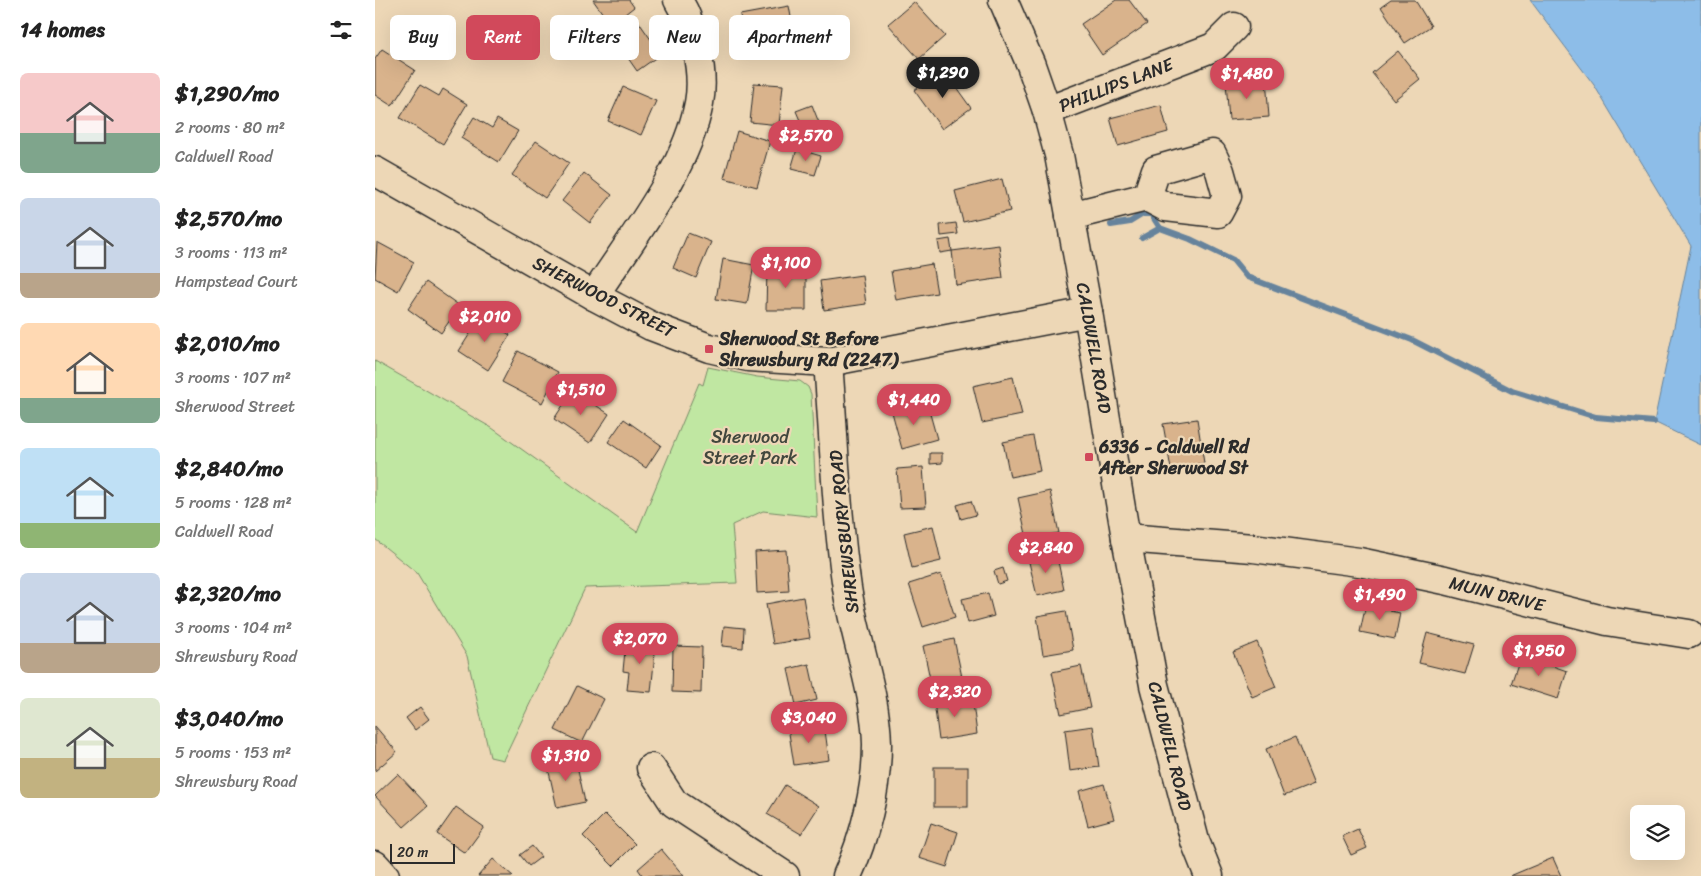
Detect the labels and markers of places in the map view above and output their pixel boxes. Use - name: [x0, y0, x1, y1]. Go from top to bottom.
- pin: $1,290: [902, 56, 984, 99]
- pin: $1,480: [1206, 58, 1288, 100]
- pin: $2,570: [765, 120, 847, 162]
- pin: $1,100: [745, 246, 827, 289]
- pin: $2,010: [444, 300, 526, 343]
- place label: Sherwood St Before Shrewsbury Rd (2247): [718, 323, 900, 376]
- marker: Sherwood St Before Shrewsbury Rd (2247): [703, 343, 715, 355]
- pin: $1,510: [540, 374, 622, 416]
- pin: $1,440: [873, 384, 955, 426]
- place label: 6336 - Caldwell Rd After Sherwood St: [1098, 431, 1250, 484]
- marker: 6336 - Caldwell Rd After Sherwood St: [1083, 451, 1095, 463]
- pin: $2,840: [1005, 532, 1087, 574]
- pin: $1,490: [1339, 578, 1421, 621]
- pin: $2,070: [599, 622, 681, 665]
- pin: $1,950: [1498, 634, 1580, 677]
- pin: $2,320: [914, 676, 996, 718]
- pin: $3,040: [768, 702, 850, 744]
- pin: $1,310: [525, 740, 607, 782]

